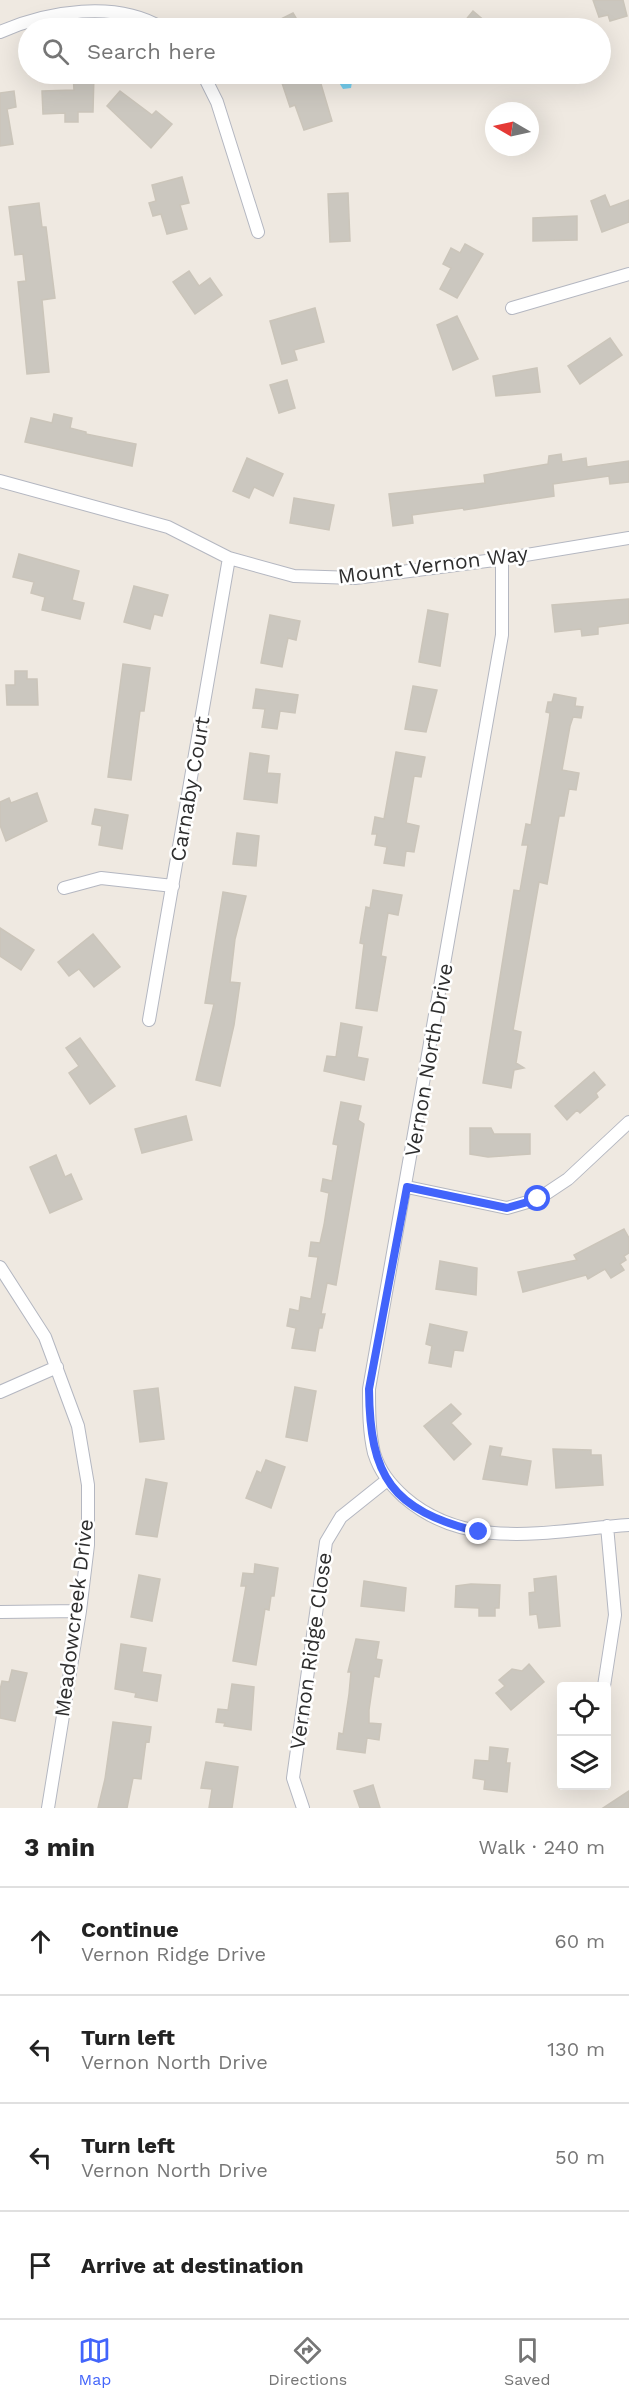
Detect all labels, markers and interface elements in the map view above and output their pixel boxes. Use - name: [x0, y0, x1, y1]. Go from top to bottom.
- search box: [18, 18, 611, 84]
- icon: search: [39, 35, 72, 68]
- text: Search here: [87, 39, 216, 64]
- north arrow: [485, 102, 539, 156]
- street label: Mount Vernon Way: [336, 540, 530, 589]
- street label: Carnaby Court: [164, 714, 215, 863]
- street label: Vernon North Drive: [399, 961, 458, 1159]
- route start: [524, 1185, 550, 1211]
- street label: Meadowcreek Drive: [49, 1517, 98, 1718]
- route end: [465, 1518, 491, 1544]
- street label: Vernon Ridge Close: [284, 1551, 337, 1751]
- map controls: [557, 1682, 611, 1790]
- button: locate: [557, 1682, 611, 1736]
- button: layers: [557, 1736, 611, 1790]
- text: 3 min: [24, 1832, 95, 1862]
- text: Walk · 240 m: [478, 1835, 605, 1859]
- text: Continue: [81, 1917, 179, 1942]
- icon: ahead: [24, 1925, 57, 1958]
- text: 60 m: [555, 1929, 605, 1953]
- text: Vernon Ridge Drive: [81, 1942, 266, 1966]
- text: Turn left: [81, 2025, 175, 2050]
- icon: left: [24, 2033, 57, 2066]
- text: 130 m: [547, 2037, 605, 2061]
- text: Vernon North Drive: [81, 2050, 268, 2074]
- text: Turn left: [81, 2133, 175, 2158]
- icon: left: [24, 2141, 57, 2174]
- text: 50 m: [555, 2145, 605, 2169]
- text: Vernon North Drive: [81, 2158, 268, 2182]
- icon: arrive: [24, 2249, 57, 2282]
- text: Arrive at destination: [81, 2253, 304, 2278]
- tab: Map: [78, 2334, 111, 2389]
- tab: Directions: [268, 2334, 347, 2389]
- tab: Saved: [504, 2334, 551, 2389]

